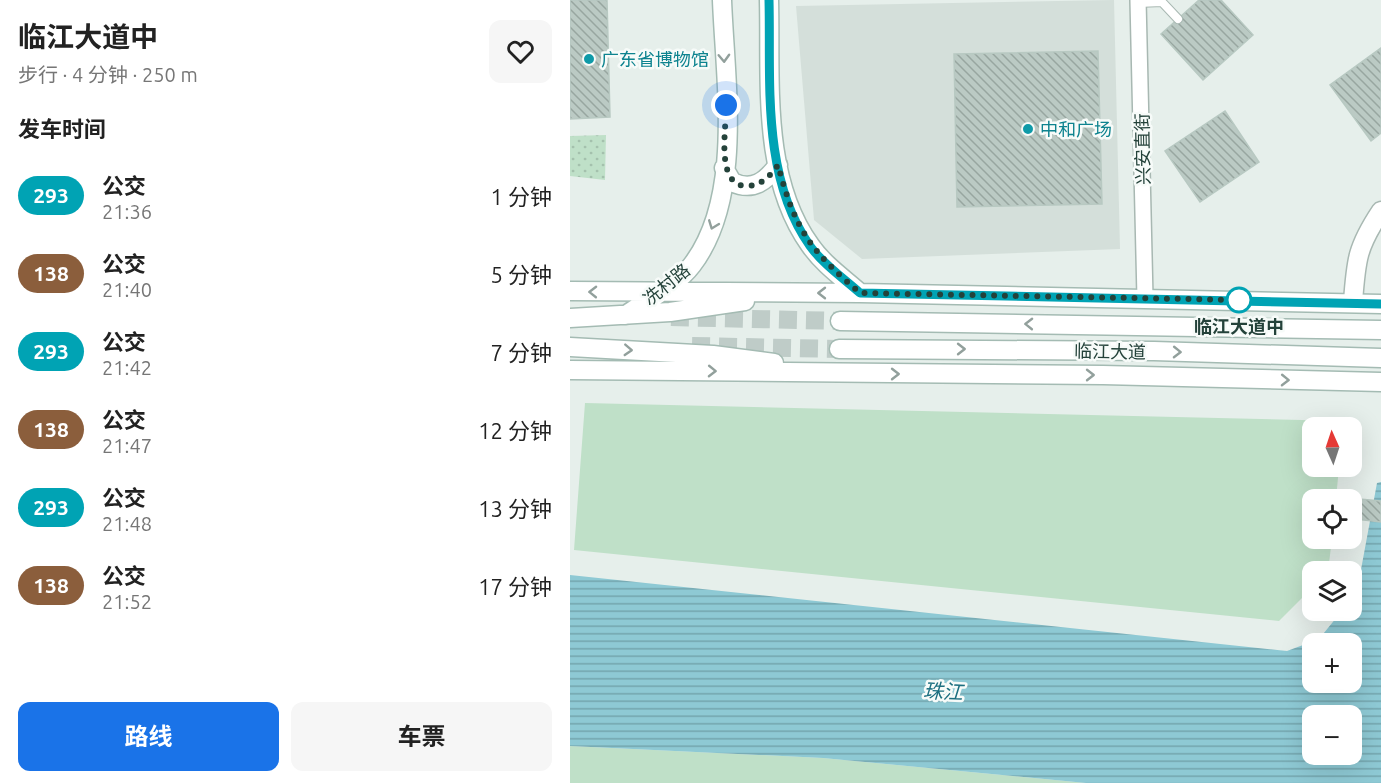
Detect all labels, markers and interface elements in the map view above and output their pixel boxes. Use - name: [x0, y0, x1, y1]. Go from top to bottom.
- button: heart: [489, 20, 552, 83]
- text: 临江大道中: [18, 21, 158, 52]
- place label: 广东省博物馆: [601, 49, 709, 69]
- marker: 广东省博物馆: [582, 52, 596, 66]
- one-way arrow: [718, 54, 731, 63]
- text: 步行 · 4 分钟 · 250 m: [18, 63, 198, 86]
- your location: [711, 90, 741, 120]
- street label: 兴安直街: [1131, 113, 1153, 185]
- text: 发车时间: [18, 116, 106, 141]
- place label: 中和广场: [1040, 119, 1112, 139]
- marker: 中和广场: [1021, 122, 1035, 136]
- text: 公交: [102, 173, 146, 198]
- text: 293: [33, 183, 69, 207]
- text: 1 分钟: [491, 184, 552, 209]
- text: 21:36: [102, 200, 152, 223]
- one-way arrow: [708, 219, 720, 230]
- text: 公交: [102, 251, 146, 276]
- street label: 冼村路: [639, 259, 693, 309]
- text: 138: [33, 261, 69, 285]
- text: 5 分钟: [491, 262, 552, 287]
- text: 21:40: [102, 278, 152, 301]
- one-way arrow: [589, 285, 598, 298]
- one-way arrow: [818, 287, 827, 299]
- marker: 临江大道中: [1226, 287, 1252, 313]
- place label: 临江大道中: [1194, 316, 1284, 336]
- one-way arrow: [1024, 318, 1033, 330]
- text: 公交: [102, 329, 146, 354]
- text: 293: [33, 339, 69, 363]
- text: 7 分钟: [491, 340, 552, 365]
- street label: 临江大道: [1074, 340, 1146, 362]
- one-way arrow: [624, 343, 633, 356]
- one-way arrow: [956, 343, 965, 355]
- one-way arrow: [1172, 346, 1181, 358]
- text: 21:42: [102, 356, 152, 379]
- one-way arrow: [708, 365, 717, 377]
- one-way arrow: [890, 368, 899, 380]
- one-way arrow: [1085, 369, 1094, 381]
- one-way arrow: [1280, 374, 1289, 386]
- text: 公交: [102, 407, 146, 432]
- text: 138: [33, 417, 69, 441]
- north arrow: [1302, 417, 1362, 477]
- map controls: [1302, 417, 1362, 765]
- text: 12 分钟: [478, 418, 552, 443]
- text: 21:47: [102, 434, 152, 457]
- text: 公交: [102, 485, 146, 510]
- button: locate: [1302, 489, 1362, 549]
- text: 293: [33, 495, 69, 519]
- text: 13 分钟: [478, 496, 552, 521]
- text: 21:48: [102, 512, 152, 535]
- button: layers: [1302, 561, 1362, 621]
- text: 公交: [102, 563, 146, 588]
- text: 138: [33, 573, 69, 597]
- text: 17 分钟: [478, 574, 552, 599]
- text: 21:52: [102, 590, 152, 613]
- button: +: [1302, 633, 1362, 693]
- water label: 珠江: [922, 678, 966, 704]
- button: 路线: [18, 702, 279, 771]
- button: 车票: [291, 702, 552, 771]
- button: −: [1302, 705, 1362, 765]

